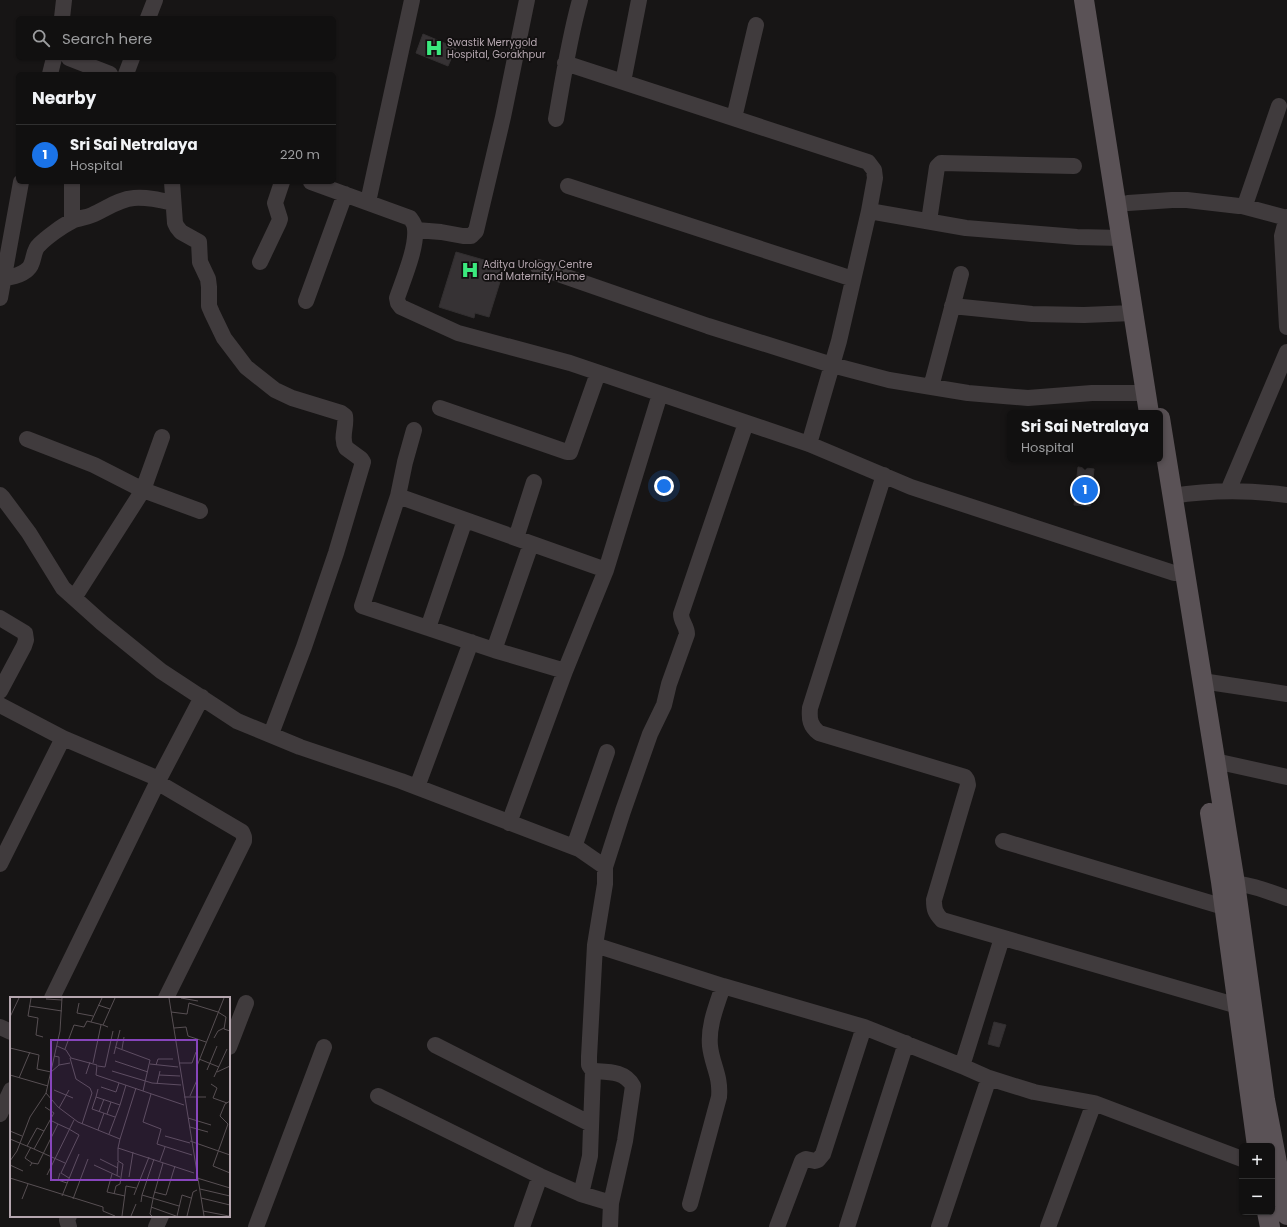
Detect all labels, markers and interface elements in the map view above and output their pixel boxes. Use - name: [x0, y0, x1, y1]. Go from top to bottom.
- search box: [16, 16, 336, 60]
- icon: search: [30, 27, 52, 49]
- text: Search here: [62, 28, 152, 49]
- place label: Swastik Merrygold Hospital, Gorakhpur: [447, 35, 546, 62]
- hospital icon: Swastik Merrygold Hospital, Gorakhpur: [424, 38, 444, 58]
- text: Nearby: [32, 86, 96, 110]
- text: Sri Sai Netralaya: [70, 134, 198, 155]
- text: 1: [43, 145, 47, 164]
- text: 220 m: [280, 145, 320, 164]
- text: Hospital: [70, 156, 123, 175]
- place label: Aditya Urology Centre and Maternity Home: [483, 257, 592, 284]
- hospital icon: Aditya Urology Centre and Maternity Home: [460, 260, 480, 280]
- popup: [1007, 410, 1163, 462]
- text: Sri Sai Netralaya: [1021, 416, 1149, 437]
- text: Hospital: [1021, 438, 1074, 457]
- pin: 1: [1072, 475, 1098, 505]
- your location: [654, 476, 674, 496]
- inset map: [10, 997, 230, 1217]
- map controls: [1239, 1143, 1275, 1215]
- button: +: [1239, 1143, 1275, 1179]
- button: −: [1239, 1179, 1275, 1215]

